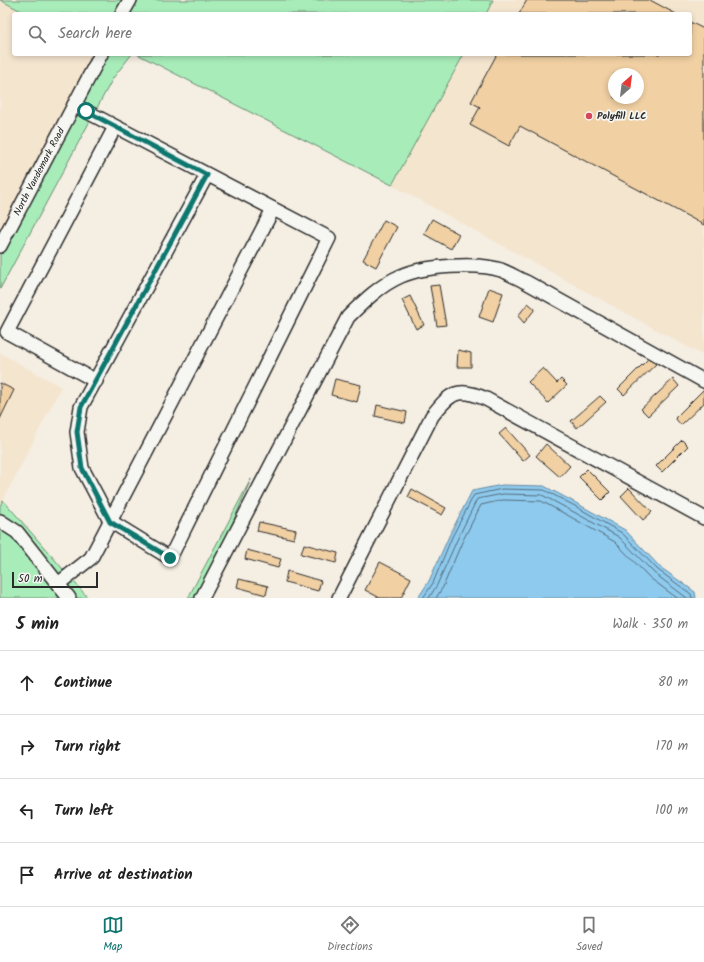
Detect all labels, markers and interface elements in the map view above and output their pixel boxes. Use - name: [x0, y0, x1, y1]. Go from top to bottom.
- search box: [12, 12, 692, 56]
- text: Search here: [58, 22, 132, 46]
- icon: search: [26, 23, 48, 45]
- north arrow: [608, 68, 644, 104]
- route start: [77, 102, 95, 120]
- place label: Polyfill LLC: [597, 108, 646, 124]
- marker: Polyfill LLC: [584, 111, 594, 121]
- street label: North Vandemark Road: [9, 124, 69, 219]
- route end: [161, 549, 179, 567]
- scale bar: [12, 570, 98, 589]
- text: 50 m: [18, 570, 43, 588]
- text: 5 min: [16, 611, 59, 638]
- text: Walk · 350 m: [612, 614, 688, 635]
- text: Continue: [54, 671, 112, 695]
- icon: ahead: [16, 672, 38, 694]
- text: 80 m: [658, 672, 688, 693]
- text: Turn right: [54, 735, 121, 759]
- icon: right: [16, 736, 38, 758]
- text: 170 m: [656, 736, 688, 757]
- text: Turn left: [54, 799, 114, 823]
- icon: left: [16, 800, 38, 822]
- text: 100 m: [655, 800, 688, 821]
- text: Arrive at destination: [54, 863, 193, 887]
- icon: arrive: [16, 864, 38, 886]
- tab: Map: [102, 914, 124, 956]
- tab: Directions: [327, 914, 373, 956]
- tab: Saved: [576, 914, 602, 956]

